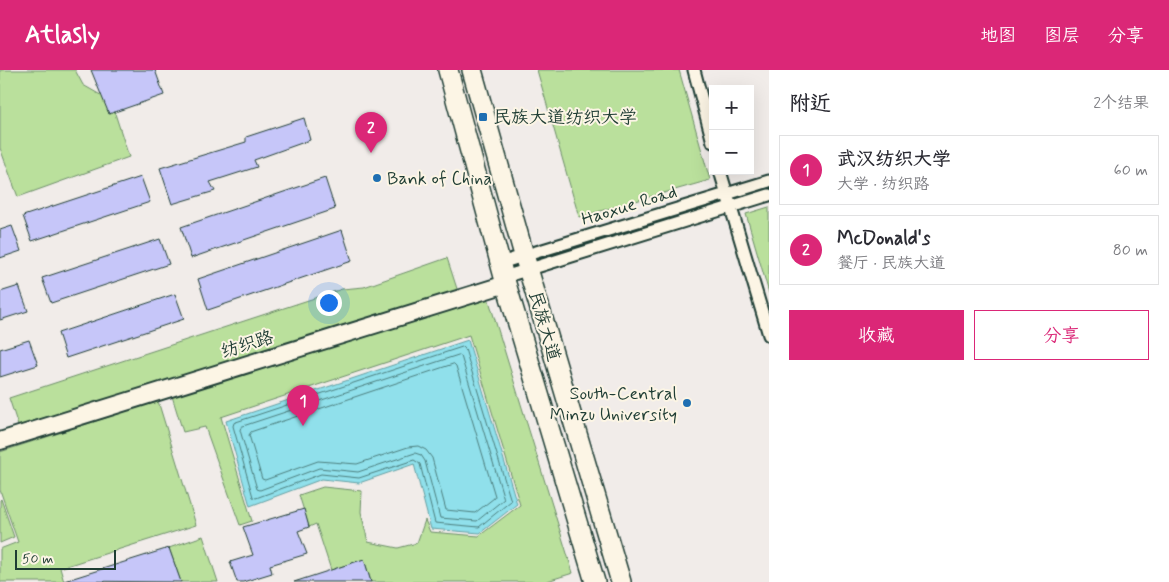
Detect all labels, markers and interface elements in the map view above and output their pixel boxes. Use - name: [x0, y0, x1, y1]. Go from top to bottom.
- text: Atlasly: [25, 20, 100, 51]
- text: 地图: [980, 24, 1016, 48]
- text: 图层: [1044, 24, 1080, 48]
- text: 分享: [1108, 24, 1144, 48]
- map controls: [709, 85, 754, 175]
- button: +: [709, 85, 754, 130]
- text: 附近: [789, 90, 831, 118]
- text: 2个结果: [1093, 93, 1149, 114]
- place label: 民族大道纺织大学: [493, 106, 637, 130]
- marker: 民族大道纺织大学: [477, 111, 489, 123]
- pin: 2: [355, 112, 387, 153]
- button: −: [709, 130, 754, 175]
- text: 武汉纺织大学: [837, 147, 951, 172]
- text: 1: [802, 160, 810, 181]
- text: 60 m: [1114, 160, 1148, 181]
- place label: Bank of China: [387, 167, 492, 191]
- marker: Bank of China: [371, 172, 383, 184]
- text: 大学 · 纺织路: [837, 174, 929, 195]
- street label: Haoxue Road: [579, 180, 680, 232]
- text: McDonald's: [837, 226, 930, 251]
- text: 2: [802, 240, 810, 261]
- text: 80 m: [1113, 240, 1148, 261]
- text: 餐厅 · 民族大道: [837, 253, 945, 274]
- street label: 民族大道: [523, 288, 565, 364]
- your location: [316, 290, 342, 316]
- button: 收藏: [789, 310, 964, 360]
- button: 分享: [974, 310, 1149, 360]
- street label: 纺织路: [218, 326, 277, 364]
- place label: South-Central Minzu University: [550, 382, 677, 427]
- pin: 1: [287, 385, 319, 426]
- marker: South-Central Minzu University: [681, 397, 693, 409]
- scale bar: [15, 547, 116, 570]
- text: 50 m: [22, 550, 53, 568]

